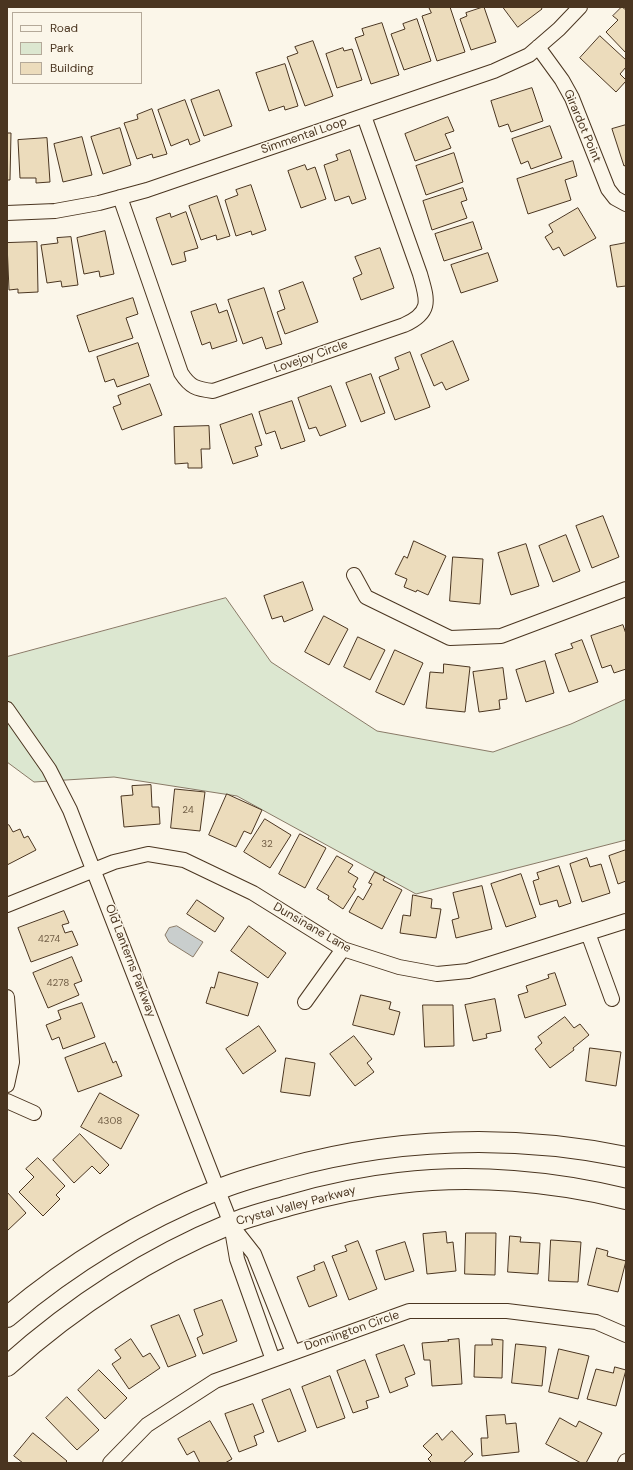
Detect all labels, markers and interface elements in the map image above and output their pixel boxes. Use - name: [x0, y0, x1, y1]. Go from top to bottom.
- legend: [12, 12, 142, 84]
- text: Road: [50, 20, 78, 36]
- text: Park: [50, 40, 74, 56]
- text: Building: [50, 60, 94, 76]
- street label: Girardot Point: [560, 87, 604, 165]
- street label: Simmental Loop: [259, 115, 349, 157]
- street label: Lovejoy Circle: [272, 338, 350, 376]
- house number: 24: [182, 804, 194, 816]
- house number: 32: [261, 838, 273, 850]
- street label: Dunsinane Lane: [270, 900, 354, 956]
- street label: Old Lanterns Parkway: [102, 902, 158, 1020]
- house number: 4274: [38, 933, 60, 945]
- house number: 4278: [47, 977, 69, 989]
- house number: 4308: [98, 1115, 122, 1127]
- street label: Crystal Valley Parkway: [234, 1183, 358, 1229]
- street label: Donnington Circle: [303, 1308, 401, 1354]

